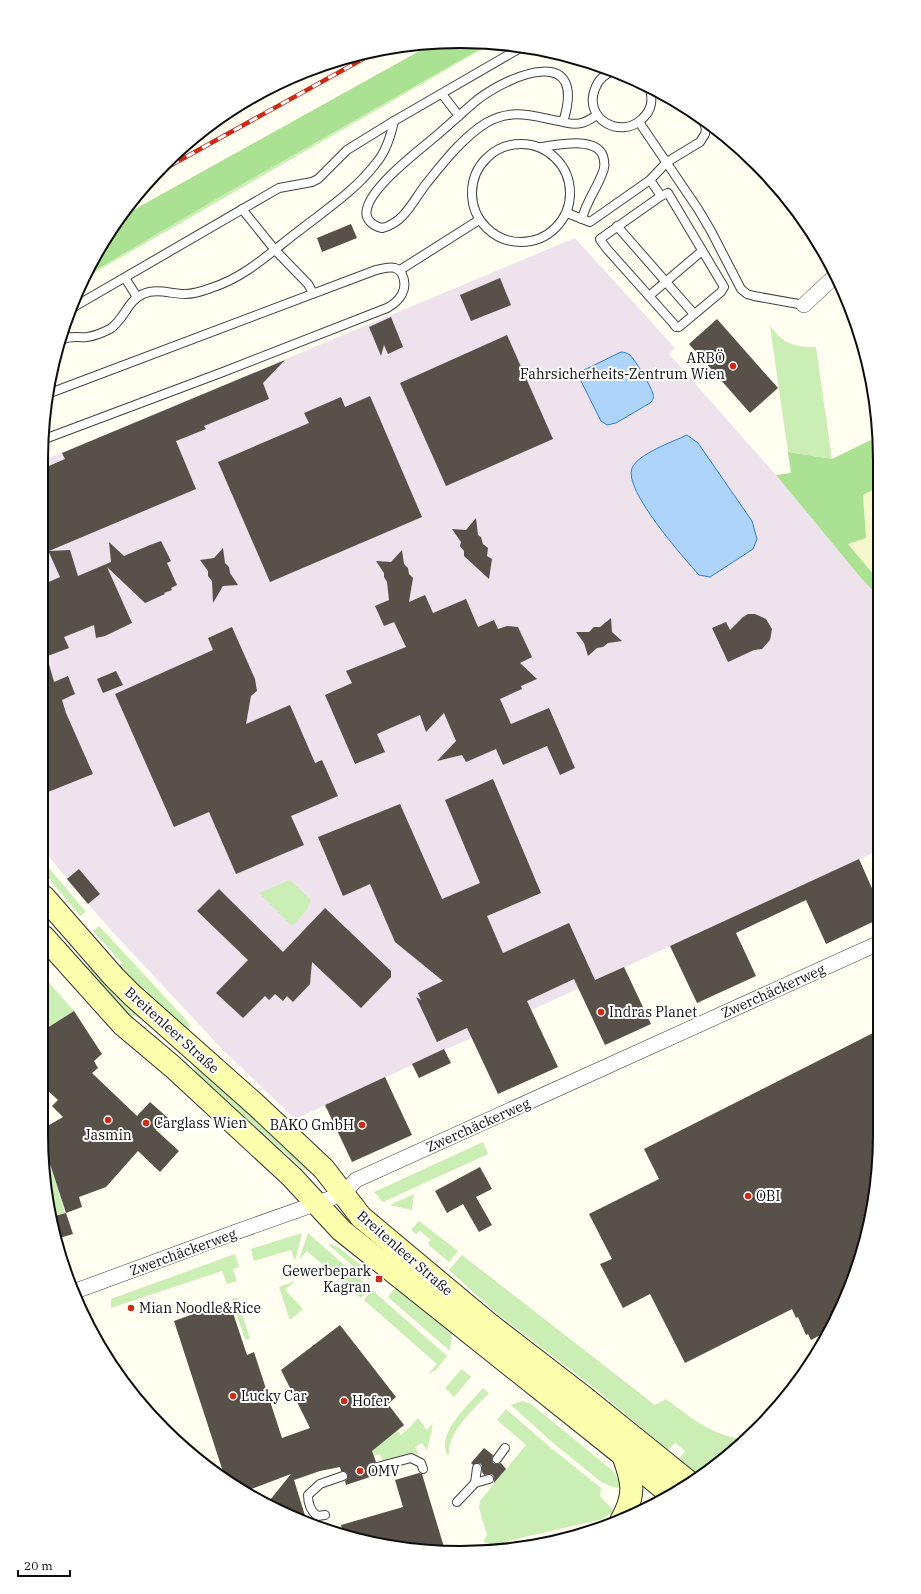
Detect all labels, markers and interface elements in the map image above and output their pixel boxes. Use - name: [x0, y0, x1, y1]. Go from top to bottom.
- place label: ARBÖ Fahrsicherheits-Zentrum Wien: [520, 349, 725, 383]
- marker: ARBÖ Fahrsicherheits-Zentrum Wien: [728, 361, 738, 371]
- street label: Zwerchäckerweg: [718, 960, 828, 1022]
- street label: Breitenleer Straße: [121, 983, 223, 1077]
- place label: Indras Planet: [609, 1003, 697, 1021]
- marker: Indras Planet: [596, 1007, 606, 1017]
- street label: Zwerchäckerweg: [423, 1094, 533, 1156]
- place label: Carglass Wien: [154, 1114, 247, 1132]
- marker: Jasmin: [103, 1115, 113, 1125]
- place label: BAKO GmbH: [270, 1116, 354, 1134]
- marker: Carglass Wien: [141, 1118, 151, 1128]
- marker: BAKO GmbH: [357, 1120, 367, 1130]
- place label: Jasmin: [84, 1126, 132, 1144]
- place label: OBI: [756, 1187, 780, 1205]
- marker: OBI: [743, 1191, 753, 1201]
- street label: Breitenleer Straße: [353, 1207, 457, 1299]
- street label: Zwerchäckerweg: [127, 1224, 239, 1280]
- place label: Gewerbepark Kagran: [282, 1262, 372, 1296]
- marker: Gewerbepark Kagran: [374, 1274, 384, 1284]
- place label: Mian Noodle&Rice: [139, 1299, 261, 1317]
- marker: Mian Noodle&Rice: [126, 1303, 136, 1313]
- place label: Lucky Car: [241, 1387, 308, 1405]
- marker: Lucky Car: [228, 1391, 238, 1401]
- place label: Hofer: [352, 1392, 390, 1410]
- marker: Hofer: [339, 1396, 349, 1406]
- place label: OMV: [368, 1462, 400, 1480]
- marker: OMV: [355, 1466, 365, 1476]
- scale bar: [18, 1552, 70, 1578]
- text: 20 m: [24, 1558, 53, 1573]

